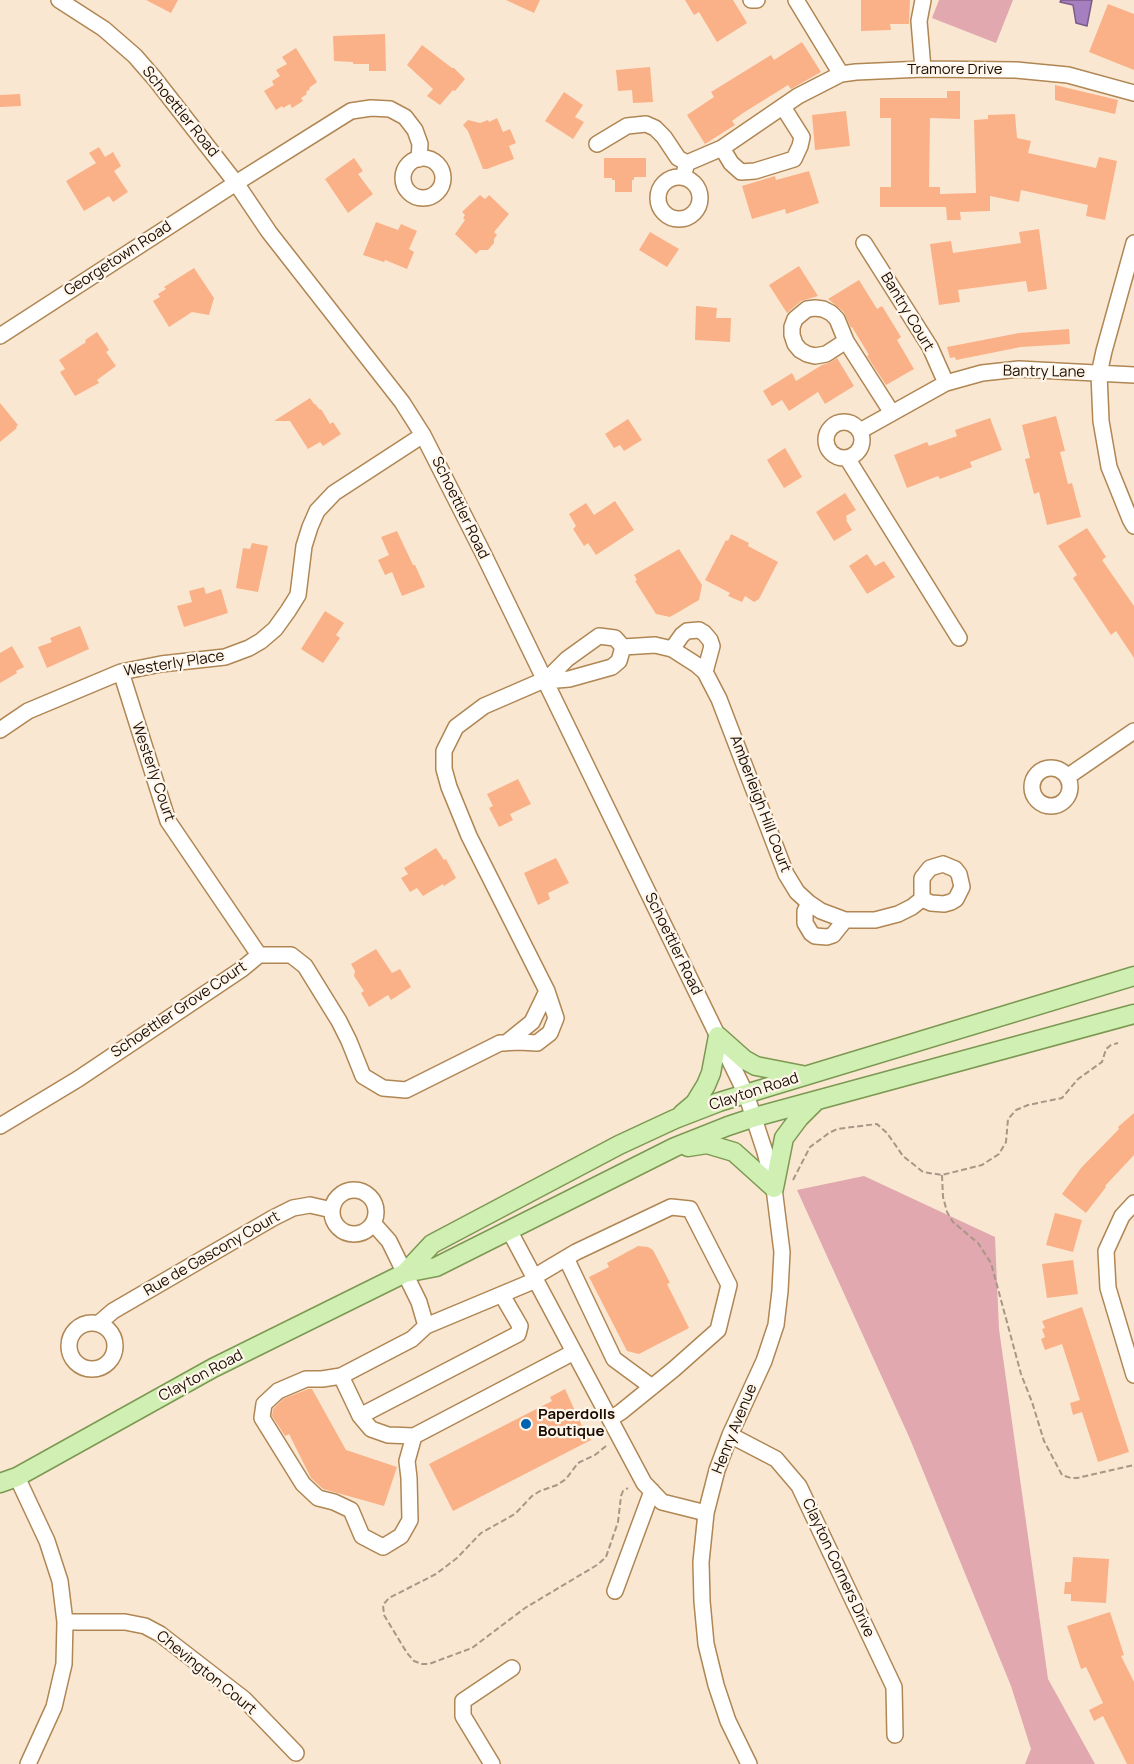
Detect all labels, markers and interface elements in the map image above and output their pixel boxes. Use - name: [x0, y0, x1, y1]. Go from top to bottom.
- street label: Tramore Drive: [907, 61, 1003, 79]
- street label: Schoettler Road: [138, 63, 222, 161]
- street label: Georgetown Road: [61, 218, 175, 300]
- street label: Bantry Court: [876, 269, 938, 355]
- street label: Bantry Lane: [1003, 362, 1085, 382]
- street label: Schoettler Road: [427, 454, 493, 562]
- street label: Westerly Place: [122, 647, 226, 681]
- street label: Westerly Court: [128, 720, 178, 824]
- street label: Amberleigh Hill Court: [726, 733, 794, 875]
- street label: Schoettler Road: [640, 890, 706, 998]
- street label: Schoettler Grove Court: [108, 958, 250, 1062]
- street label: Clayton Road: [707, 1069, 801, 1115]
- street label: Rue de Gascony Court: [141, 1208, 283, 1300]
- street label: Clayton Road: [156, 1346, 246, 1406]
- street label: Henry Avenue: [709, 1381, 761, 1477]
- place label: Paperdolls Boutique: [538, 1406, 615, 1441]
- marker: Paperdolls Boutique: [519, 1417, 533, 1431]
- street label: Clayton Corners Drive: [798, 1496, 878, 1640]
- street label: Chevington Court: [152, 1627, 260, 1719]

